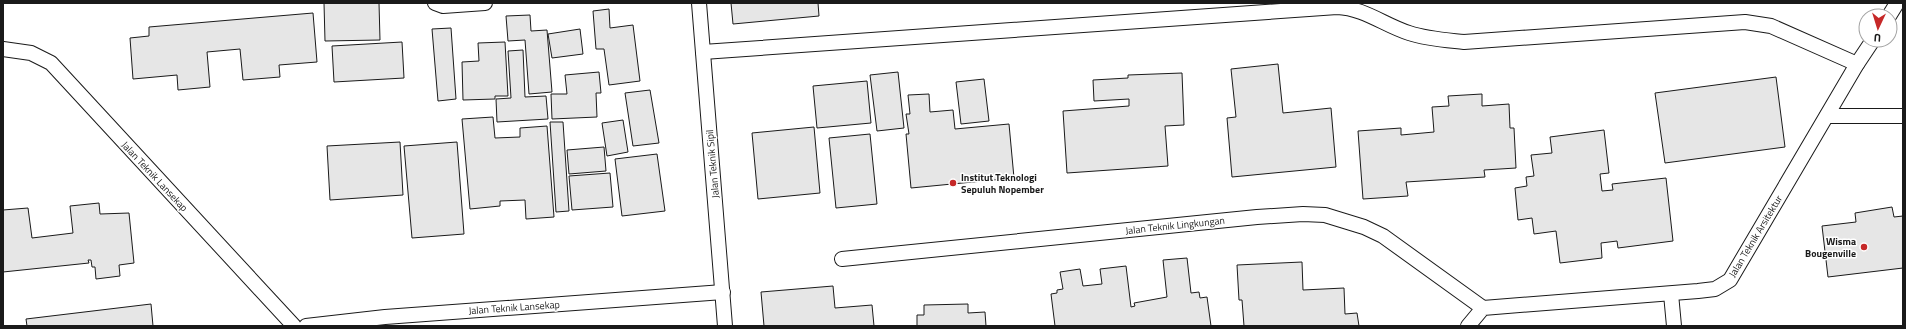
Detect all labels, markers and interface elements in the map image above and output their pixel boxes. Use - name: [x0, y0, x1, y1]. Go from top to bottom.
- north arrow: [1858, 8, 1898, 48]
- text: U: [1873, 30, 1881, 46]
- street label: Jalan Teknik Sipil: [702, 129, 723, 199]
- street label: Jalan Teknik Lansekap: [118, 138, 191, 215]
- place label: Institut Teknologi Sepuluh Nopember: [961, 170, 1044, 197]
- marker: Institut Teknologi Sepuluh Nopember: [948, 178, 958, 188]
- street label: Jalan Teknik Arsitektur: [1725, 192, 1786, 280]
- street label: Jalan Teknik Lingkungan: [1125, 213, 1226, 238]
- place label: Wisma Bougenville: [1805, 234, 1856, 261]
- marker: Wisma Bougenville: [1859, 242, 1869, 252]
- street label: Jalan Teknik Lansekap: [468, 297, 560, 318]

